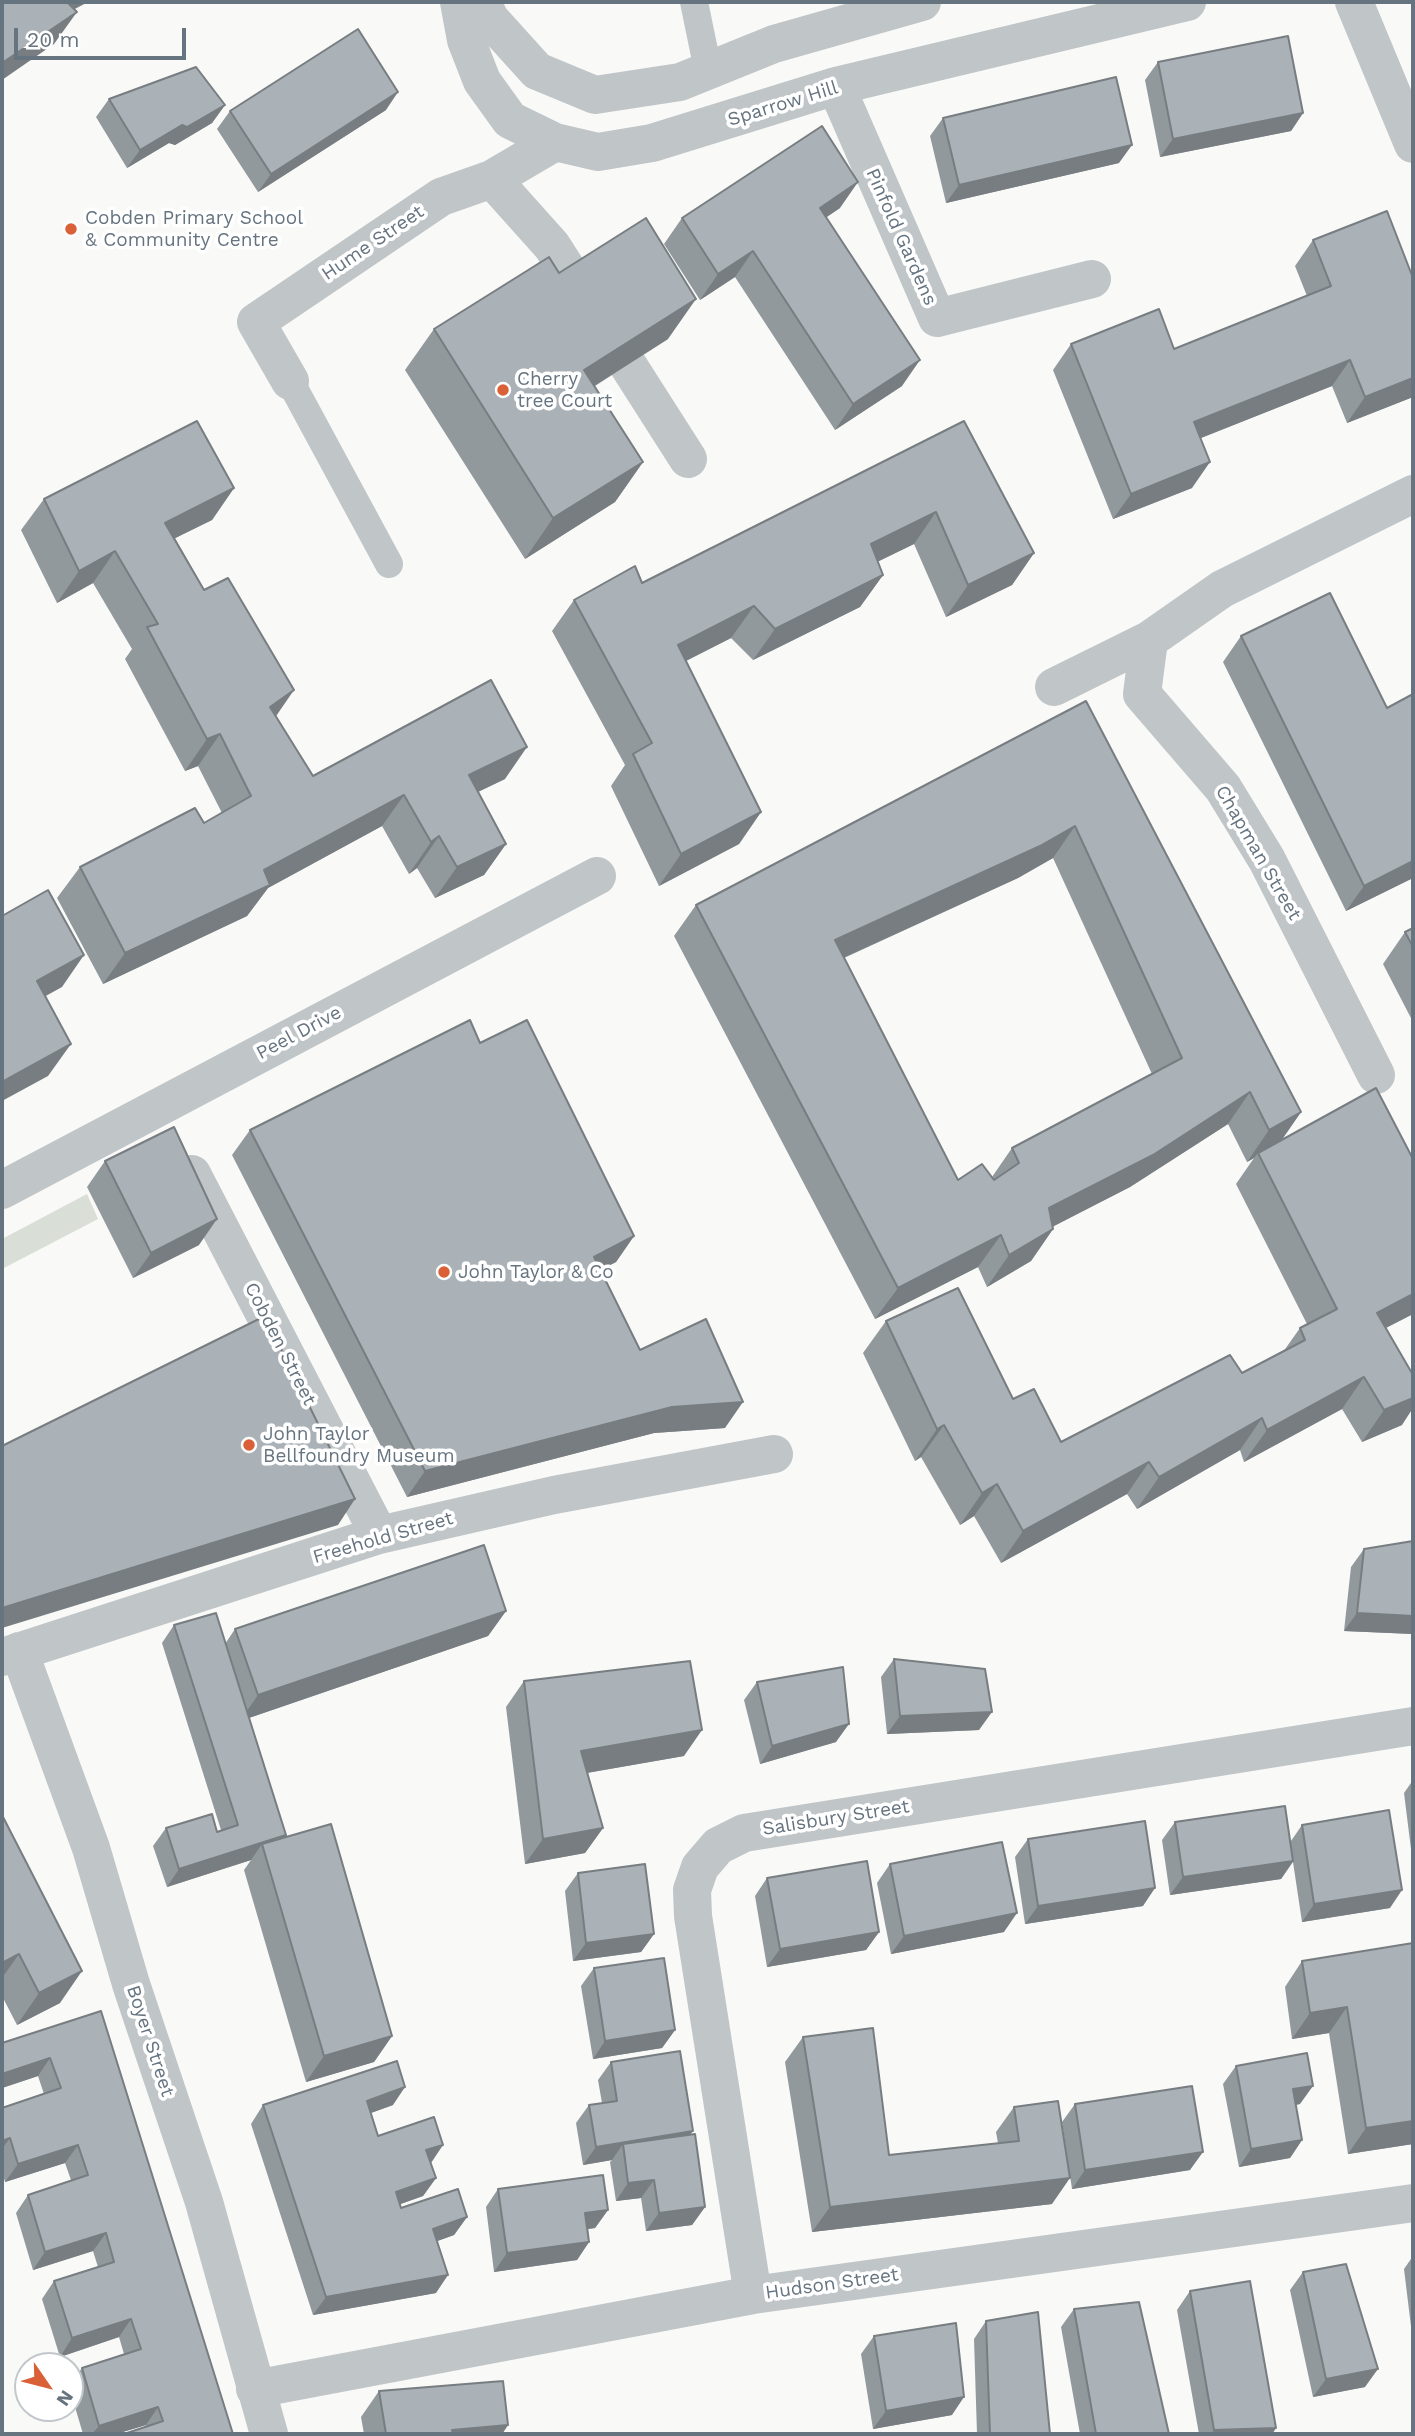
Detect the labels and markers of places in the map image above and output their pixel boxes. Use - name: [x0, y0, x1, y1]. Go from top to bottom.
- place label: Cobden Primary School & Community Centre: [85, 207, 303, 251]
- marker: Cobden Primary School & Community Centre: [63, 221, 79, 237]
- place label: Cherry tree Court: [517, 368, 612, 412]
- marker: Cherry tree Court: [495, 382, 511, 398]
- place label: John Taylor & Co: [458, 1261, 614, 1283]
- marker: John Taylor & Co: [436, 1264, 452, 1280]
- place label: John Taylor Bellfoundry Museum: [263, 1423, 455, 1467]
- marker: John Taylor Bellfoundry Museum: [241, 1437, 257, 1453]

